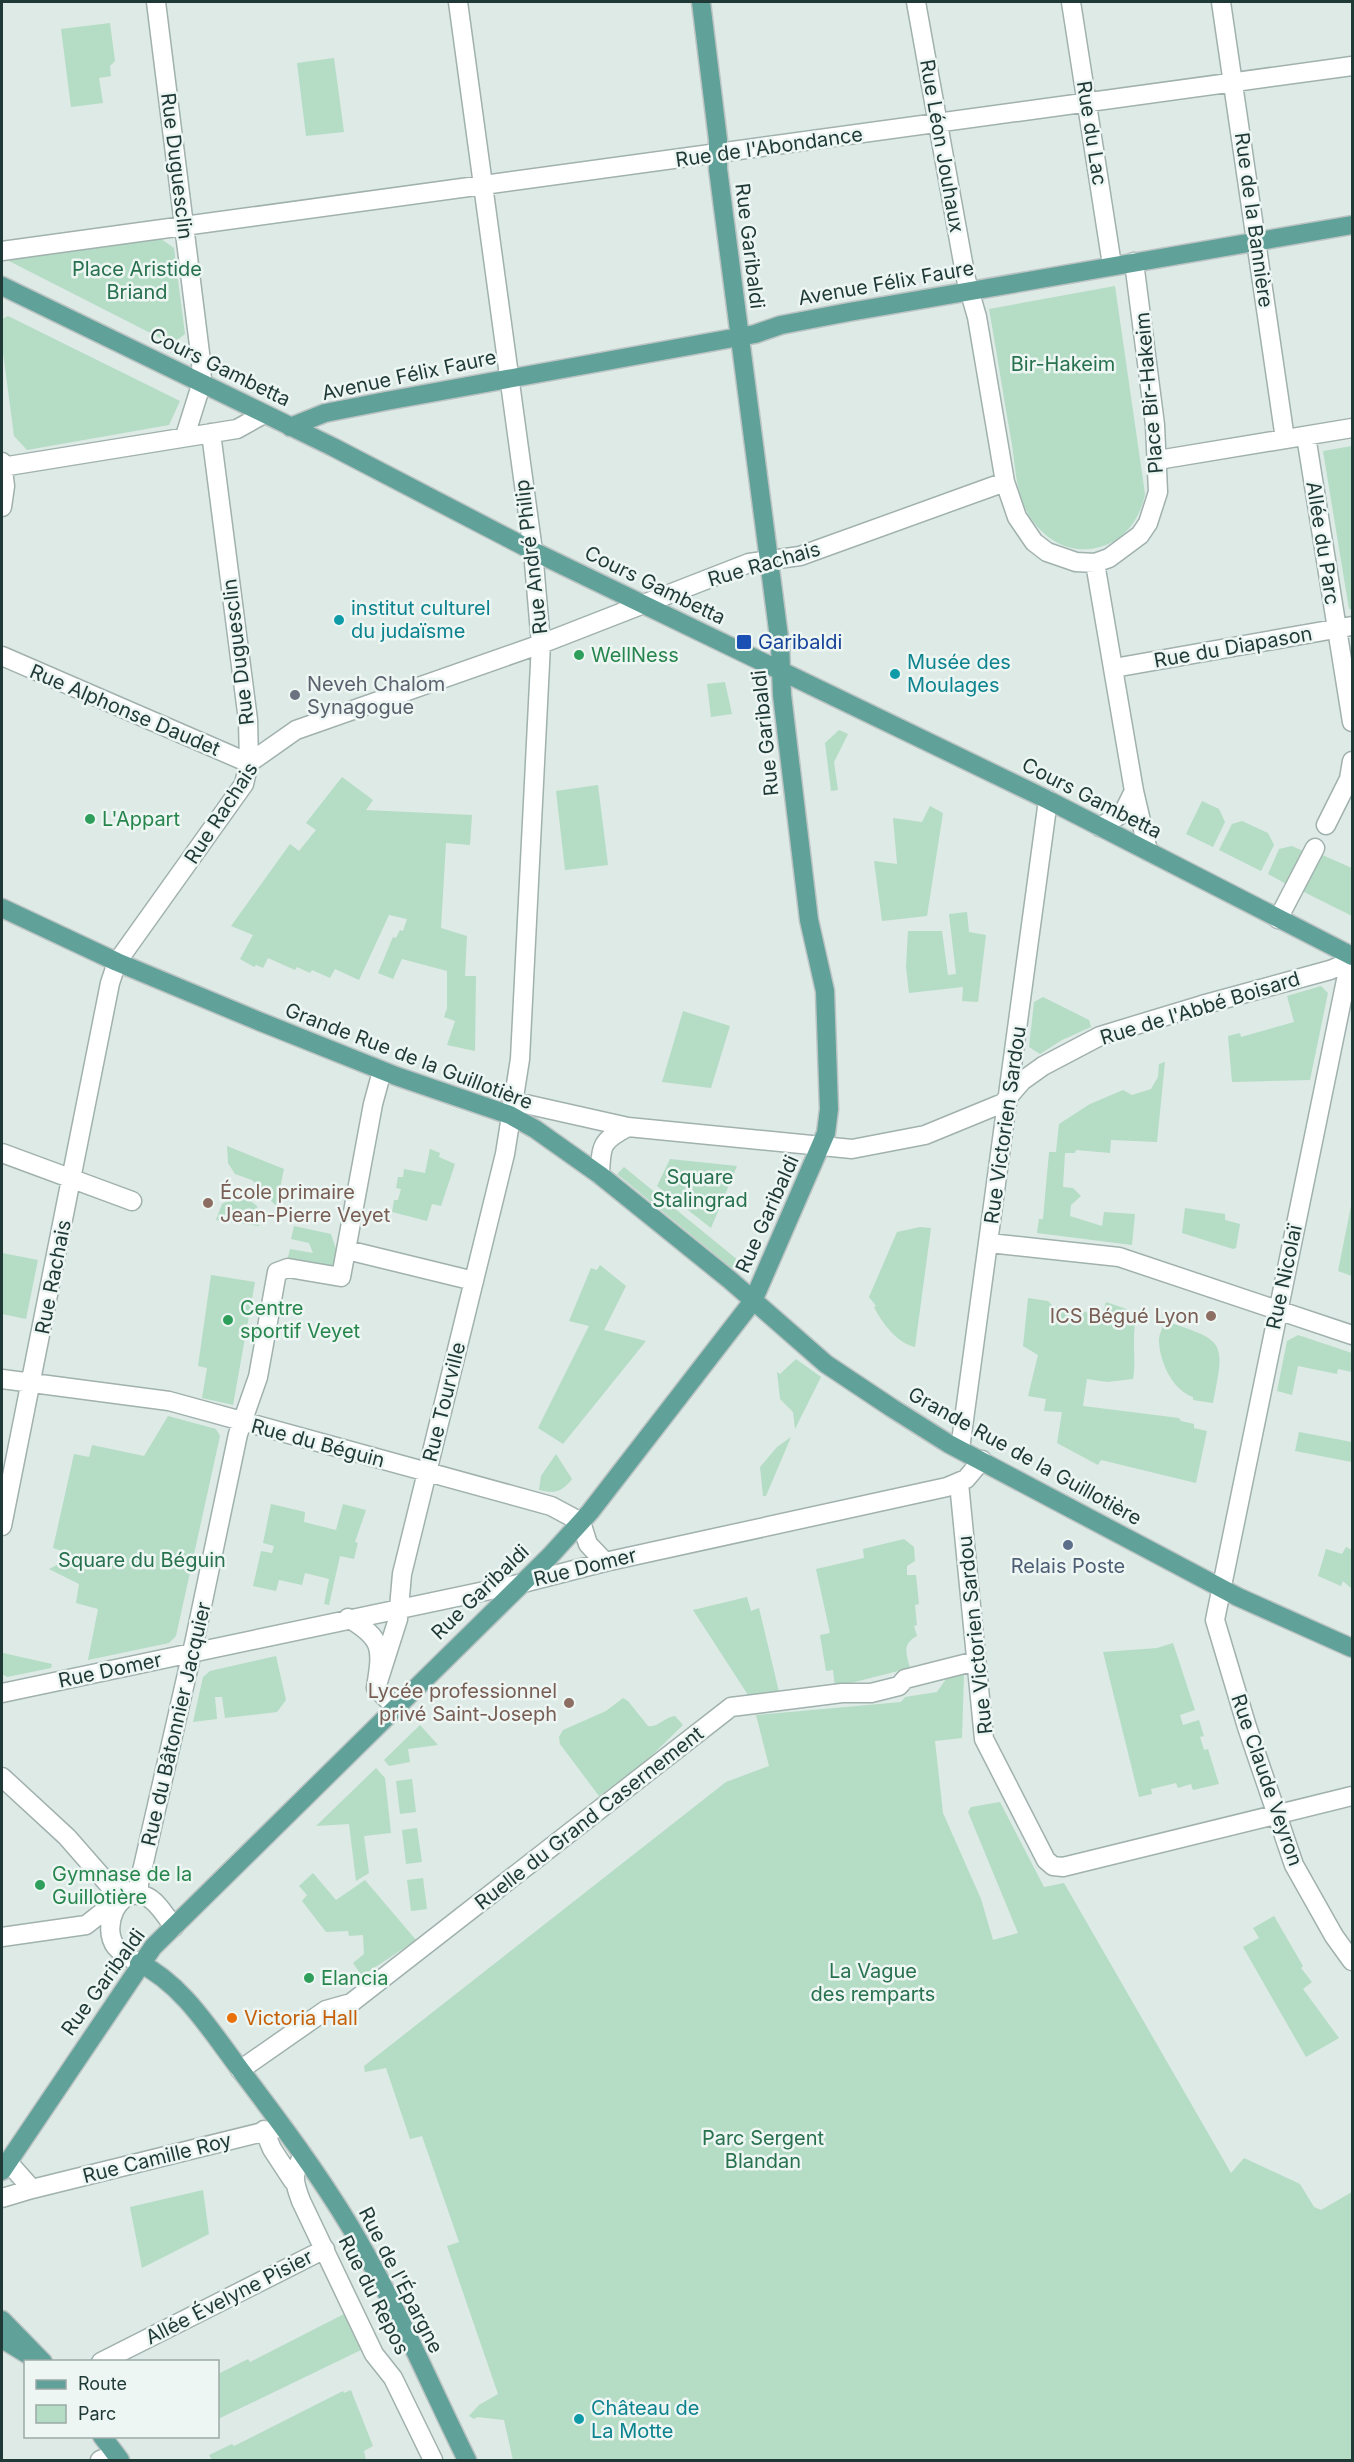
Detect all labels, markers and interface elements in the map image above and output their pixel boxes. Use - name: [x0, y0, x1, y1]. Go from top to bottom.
- street label: Rue Léon Jouhaux: [915, 58, 969, 235]
- street label: Rue du Lac: [1072, 79, 1112, 187]
- street label: Rue Duguesclin: [156, 91, 198, 241]
- street label: Rue de l'Abondance: [674, 122, 864, 172]
- street label: Rue de la Bannière: [1230, 131, 1278, 309]
- street label: Rue Garibaldi: [730, 182, 770, 310]
- street label: Avenue Félix Faure: [796, 256, 976, 310]
- park label: Place Aristide Briand: [72, 257, 202, 304]
- street label: Place Bir-Hakeim: [1130, 311, 1168, 475]
- street label: Cours Gambetta: [146, 323, 294, 411]
- street label: Avenue Félix Faure: [319, 345, 499, 405]
- park label: Bir-Hakeim: [1011, 352, 1115, 376]
- street label: Rue André Philip: [510, 478, 552, 636]
- street label: Allée du Parc: [1301, 480, 1345, 606]
- street label: Rue Rachais: [705, 536, 823, 592]
- street label: Cours Gambetta: [581, 541, 729, 629]
- street label: Rue Duguesclin: [217, 577, 259, 727]
- place label: institut culturel du judaïsme: [351, 596, 491, 643]
- marker: institut culturel du judaïsme: [332, 613, 346, 627]
- street label: Rue du Diapason: [1152, 621, 1314, 673]
- place label: Garibaldi: [758, 630, 842, 654]
- marker: Garibaldi: [735, 633, 753, 651]
- place label: WellNess: [591, 643, 679, 667]
- marker: WellNess: [572, 648, 586, 662]
- place label: Musée des Moulages: [907, 650, 1011, 697]
- street label: Rue Alphonse Daudet: [26, 659, 224, 761]
- marker: Musée des Moulages: [888, 667, 902, 681]
- street label: Rue Garibaldi: [746, 669, 784, 797]
- place label: Neveh Chalom Synagogue: [307, 672, 445, 719]
- marker: Neveh Chalom Synagogue: [288, 688, 302, 702]
- street label: Cours Gambetta: [1018, 752, 1166, 844]
- street label: Rue Rachais: [179, 758, 263, 868]
- place label: L'Appart: [102, 807, 180, 831]
- marker: L'Appart: [83, 812, 97, 826]
- street label: Rue de l'Abbé Boisard: [1097, 966, 1303, 1050]
- street label: Grande Rue de la Guillotière: [282, 998, 536, 1114]
- street label: Rue Victorien Sardou: [979, 1025, 1031, 1225]
- street label: Rue Garibaldi: [730, 1151, 804, 1277]
- park label: Square Stalingrad: [652, 1165, 748, 1212]
- place label: École primaire Jean-Pierre Veyet: [220, 1179, 391, 1227]
- marker: École primaire Jean-Pierre Veyet: [201, 1196, 215, 1210]
- street label: Rue Rachais: [30, 1218, 76, 1336]
- street label: Rue Nicolaï: [1261, 1221, 1307, 1331]
- place label: Centre sportif Veyet: [240, 1296, 361, 1343]
- place label: ICS Bégué Lyon: [1050, 1304, 1199, 1328]
- marker: ICS Bégué Lyon: [1204, 1309, 1218, 1323]
- marker: Centre sportif Veyet: [221, 1313, 235, 1327]
- street label: Rue Tourville: [418, 1340, 470, 1464]
- street label: Grande Rue de la Guillotière: [904, 1382, 1146, 1530]
- street label: Rue du Béguin: [249, 1414, 387, 1472]
- street label: Rue Victorien Sardou: [953, 1535, 997, 1735]
- marker: Relais Poste: [1061, 1538, 1075, 1552]
- street label: Rue Garibaldi: [426, 1539, 534, 1645]
- street label: Rue Domer: [531, 1543, 639, 1591]
- park label: Square du Béguin: [58, 1548, 226, 1572]
- place label: Relais Poste: [1011, 1554, 1125, 1578]
- street label: Rue du Bâtonnier Jacquier: [136, 1599, 216, 1848]
- street label: Rue Domer: [56, 1647, 164, 1693]
- place label: Lycée professionnel privé Saint-Joseph: [368, 1679, 557, 1726]
- street label: Rue Claude Veyron: [1226, 1691, 1308, 1869]
- marker: Lycée professionnel privé Saint-Joseph: [562, 1696, 576, 1710]
- street label: Ruelle du Grand Casernement: [470, 1721, 708, 1915]
- place label: Gymnase de la Guillotière: [52, 1862, 192, 1909]
- marker: Gymnase de la Guillotière: [33, 1878, 47, 1892]
- street label: Rue Garibaldi: [56, 1924, 150, 2040]
- park label: La Vague des remparts: [811, 1959, 935, 2006]
- place label: Elancia: [321, 1966, 388, 1990]
- marker: Elancia: [302, 1971, 316, 1985]
- place label: Victoria Hall: [244, 2006, 358, 2030]
- marker: Victoria Hall: [225, 2011, 239, 2025]
- park label: Parc Sergent Blandan: [702, 2126, 825, 2173]
- street label: Rue Camille Roy: [80, 2128, 234, 2188]
- street label: Rue de l'Épargne: [354, 2202, 449, 2357]
- street label: Rue du Repos: [334, 2231, 414, 2359]
- street label: Allée Évelyne Pisier: [141, 2243, 317, 2350]
- legend: [24, 2360, 219, 2438]
- text: Route: [78, 2373, 127, 2394]
- place label: Château de La Motte: [591, 2396, 699, 2443]
- text: Parc: [78, 2403, 116, 2424]
- marker: Château de La Motte: [572, 2412, 586, 2426]

